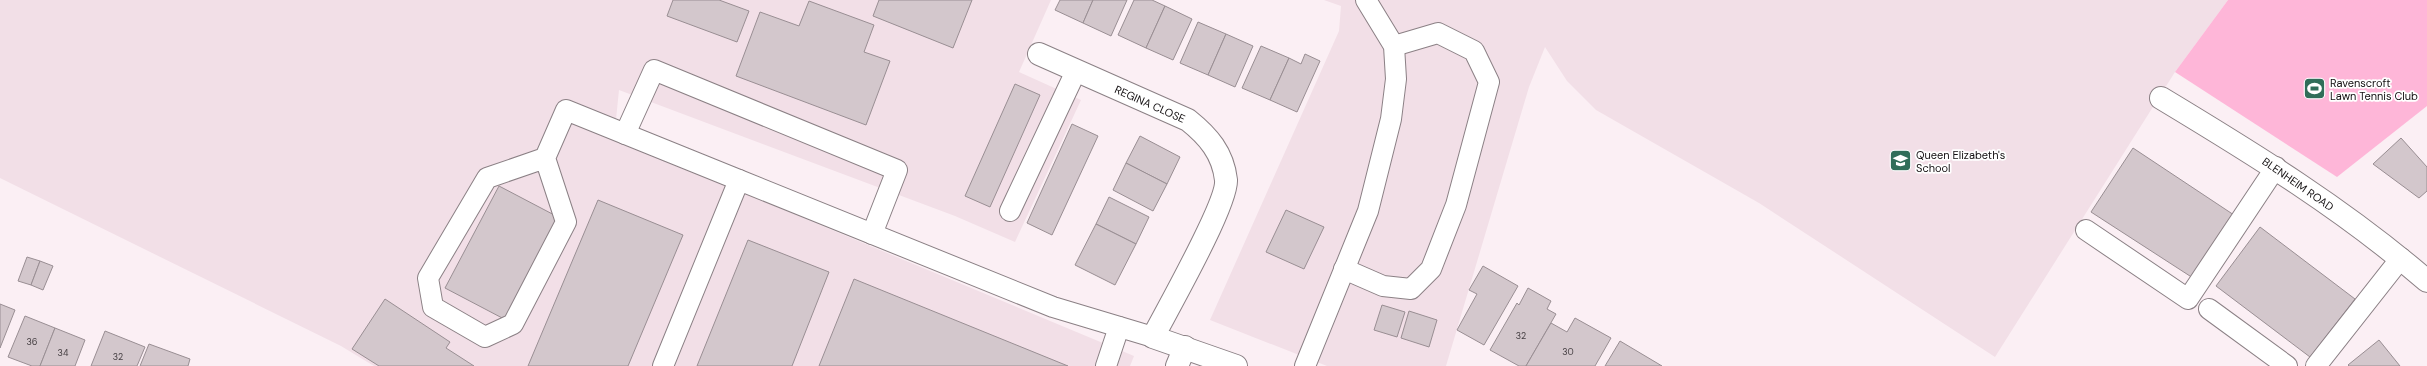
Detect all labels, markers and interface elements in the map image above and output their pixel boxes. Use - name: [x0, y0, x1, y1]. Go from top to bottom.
- sports icon: Ravenscroft Lawn Tennis Club: [2301, 76, 2327, 102]
- place label: Ravenscroft Lawn Tennis Club: [2330, 76, 2418, 103]
- street label: REGINA CLOSE: [1113, 82, 1187, 126]
- school or university icon: Queen Elizabeth's School: [1888, 148, 1914, 174]
- place label: Queen Elizabeth's School: [1916, 148, 2005, 175]
- street label: BLENHEIM ROAD: [2260, 154, 2337, 214]
- house number: 32: [1516, 330, 1526, 342]
- house number: 36: [27, 336, 38, 348]
- house number: 30: [1562, 346, 1574, 358]
- house number: 34: [58, 347, 69, 359]
- house number: 32: [113, 351, 123, 363]

